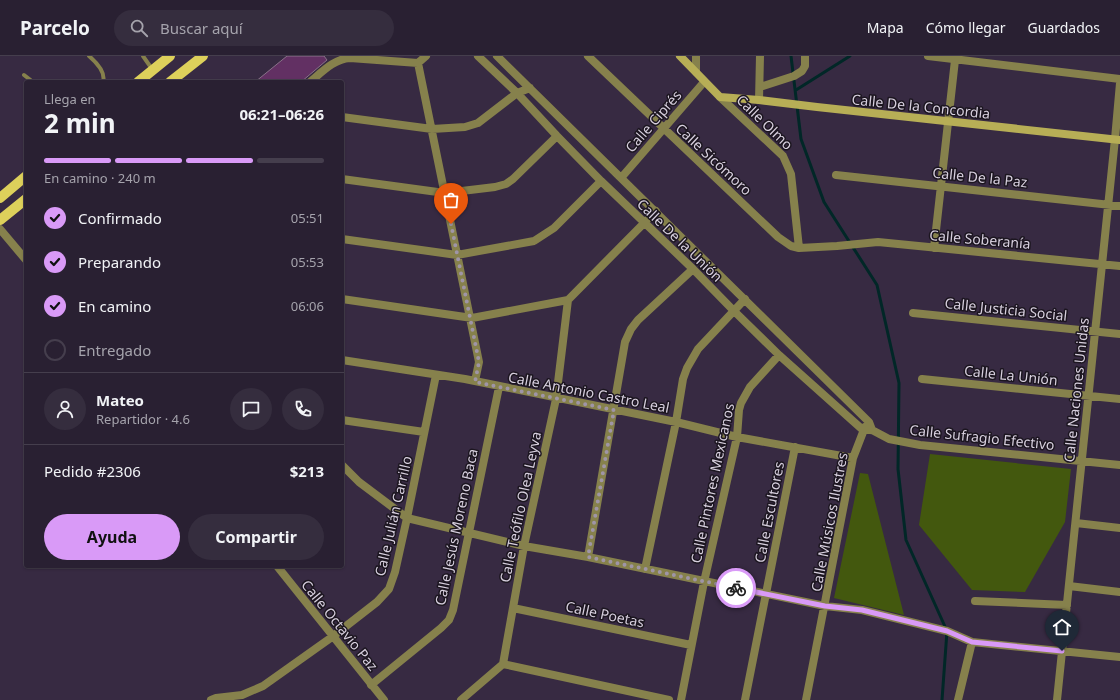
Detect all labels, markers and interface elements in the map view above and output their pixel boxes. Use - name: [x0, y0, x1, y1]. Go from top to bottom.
- search box: [114, 10, 394, 46]
- text: Parcelo: [20, 15, 90, 41]
- icon: search: [128, 17, 150, 39]
- text: Buscar aquí: [160, 18, 243, 38]
- text: Mapa: [867, 18, 904, 37]
- text: Cómo llegar: [926, 18, 1006, 37]
- text: Guardados: [1028, 18, 1100, 37]
- street label: Calle Ciprés: [621, 86, 685, 156]
- street label: Calle De la Concordia: [851, 89, 991, 123]
- text: Llega en: [44, 90, 96, 108]
- street label: Calle Olmo: [733, 90, 797, 154]
- text: 06:21–06:26: [239, 104, 324, 124]
- text: 2 min: [44, 105, 116, 141]
- street label: Calle Sicómoro: [672, 119, 756, 199]
- street label: Calle De la Paz: [932, 163, 1029, 191]
- text: En camino · 240 m: [44, 169, 156, 187]
- pin: [434, 183, 468, 224]
- icon: bag: [440, 189, 462, 211]
- street label: Calle De la Unión: [633, 194, 727, 286]
- icon: check: [44, 207, 66, 229]
- text: Confirmado: [78, 208, 162, 228]
- text: 05:51: [291, 209, 324, 227]
- street label: Calle Soberanía: [929, 225, 1031, 253]
- icon: check: [44, 251, 66, 273]
- text: Preparando: [78, 252, 161, 272]
- text: 05:53: [291, 253, 324, 271]
- street label: Calle Justicia Social: [944, 293, 1068, 325]
- icon: check: [44, 295, 66, 317]
- text: En camino: [78, 296, 151, 316]
- text: 06:06: [291, 297, 324, 315]
- street label: Calle Naciones Unidas: [1059, 316, 1093, 463]
- text: Entregado: [78, 340, 151, 360]
- street label: Calle La Unión: [963, 361, 1059, 389]
- street label: Calle Antonio Castro Leal: [507, 367, 671, 417]
- button: person: [44, 388, 86, 430]
- button: chat: [230, 388, 272, 430]
- button: phone: [282, 388, 324, 430]
- text: Mateo: [96, 390, 144, 410]
- street label: Calle Pintores Mexicanos: [686, 401, 738, 565]
- text: Repartidor · 4.6: [96, 410, 190, 428]
- street label: Calle Sufragio Efectivo: [909, 420, 1055, 454]
- street label: Calle Teófilo Olea Leyva: [495, 430, 545, 584]
- street label: Calle Jesús Moreno Baca: [430, 447, 482, 607]
- street label: Calle Músicos Ilustres: [806, 450, 852, 593]
- street label: Calle Julián Carrillo: [370, 454, 416, 578]
- street label: Calle Escultores: [750, 460, 788, 564]
- text: Pedido #2306: [44, 461, 141, 481]
- text: $213: [290, 461, 324, 481]
- button: Ayuda: [44, 514, 180, 560]
- button: Compartir: [188, 514, 324, 560]
- courier: [716, 568, 756, 608]
- street label: Calle Octavio Paz: [297, 576, 383, 675]
- icon: bike: [725, 577, 747, 599]
- street label: Calle Poetas: [564, 596, 646, 632]
- pin: [1045, 610, 1079, 651]
- icon: home: [1051, 616, 1073, 638]

